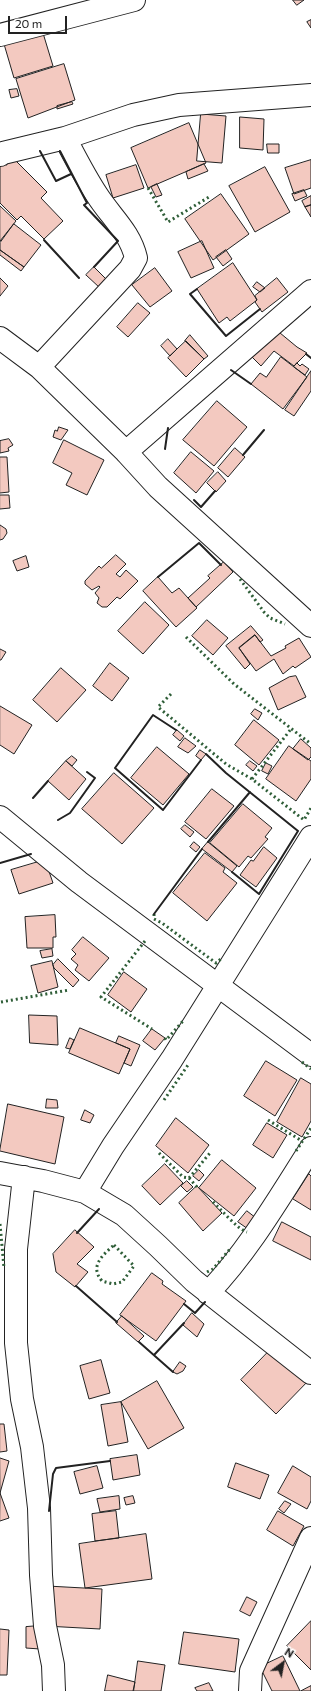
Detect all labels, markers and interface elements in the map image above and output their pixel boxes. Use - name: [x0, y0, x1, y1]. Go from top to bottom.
- scale bar: [10, 8, 69, 34]
- text: 20 m: [15, 16, 42, 30]
- north arrow: [263, 1643, 303, 1683]
- text: N: [283, 1645, 297, 1660]

